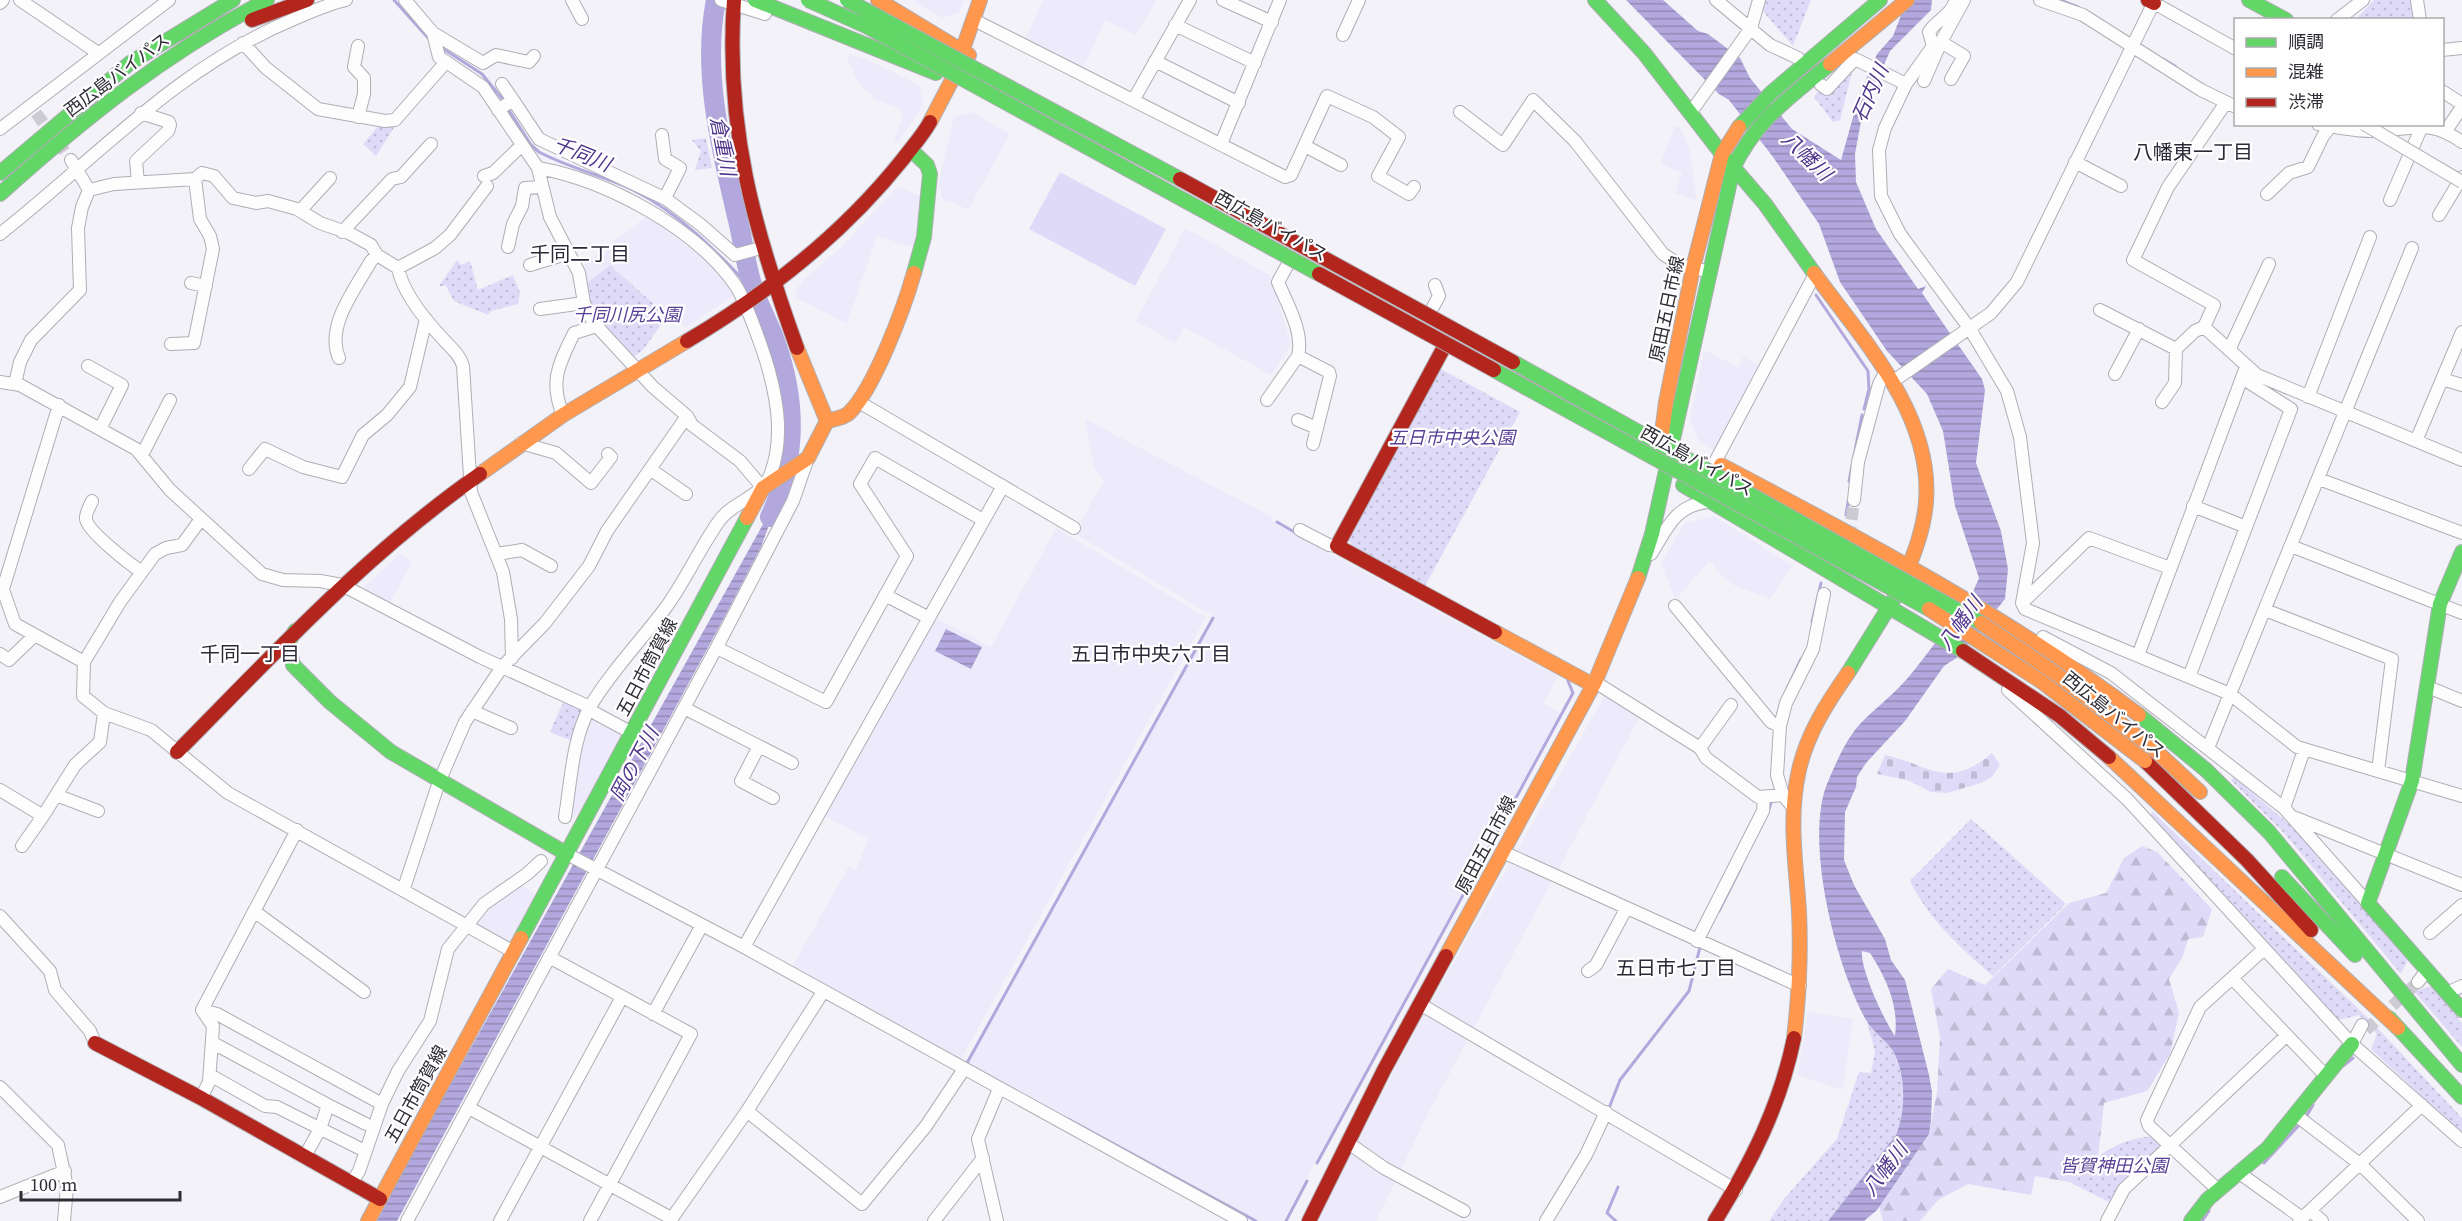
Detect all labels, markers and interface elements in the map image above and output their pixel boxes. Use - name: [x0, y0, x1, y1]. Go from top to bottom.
- legend: [2234, 18, 2444, 126]
- street label: 西広島バイパス: [59, 27, 174, 122]
- text: 順調: [2288, 29, 2324, 54]
- water label: 石内川: [1845, 58, 1896, 126]
- text: 混雑: [2288, 59, 2324, 84]
- text: 渋滞: [2288, 89, 2324, 114]
- water label: 倉重川: [704, 114, 743, 180]
- water label: 八幡川: [1776, 125, 1840, 188]
- water label: 千同川: [549, 130, 617, 179]
- district label: 八幡東一丁目: [2133, 138, 2253, 166]
- street label: 西広島バイパス: [1210, 184, 1332, 267]
- district label: 千同二丁目: [530, 240, 630, 268]
- street label: 原田五日市線: [1643, 253, 1690, 364]
- park label: 千同川尻公園: [573, 302, 684, 327]
- street label: 西広島バイパス: [1636, 419, 1758, 502]
- park label: 五日市中央公園: [1389, 425, 1518, 450]
- water label: 八幡川: [1931, 589, 1990, 655]
- street label: 五日市筒賀線: [610, 613, 683, 720]
- district label: 千同一丁目: [200, 640, 300, 668]
- district label: 五日市中央六丁目: [1071, 640, 1231, 668]
- street label: 西広島バイパス: [2058, 665, 2171, 764]
- water label: 岡の下川: [603, 720, 666, 806]
- street label: 原田五日市線: [1449, 791, 1522, 898]
- district label: 五日市七丁目: [1616, 954, 1736, 982]
- street label: 五日市筒賀線: [378, 1040, 453, 1147]
- water label: 八幡川: [1856, 1135, 1915, 1201]
- park label: 皆賀神田公園: [2060, 1153, 2171, 1178]
- scale bar: [21, 1164, 180, 1202]
- text: 100 m: [30, 1172, 77, 1197]

